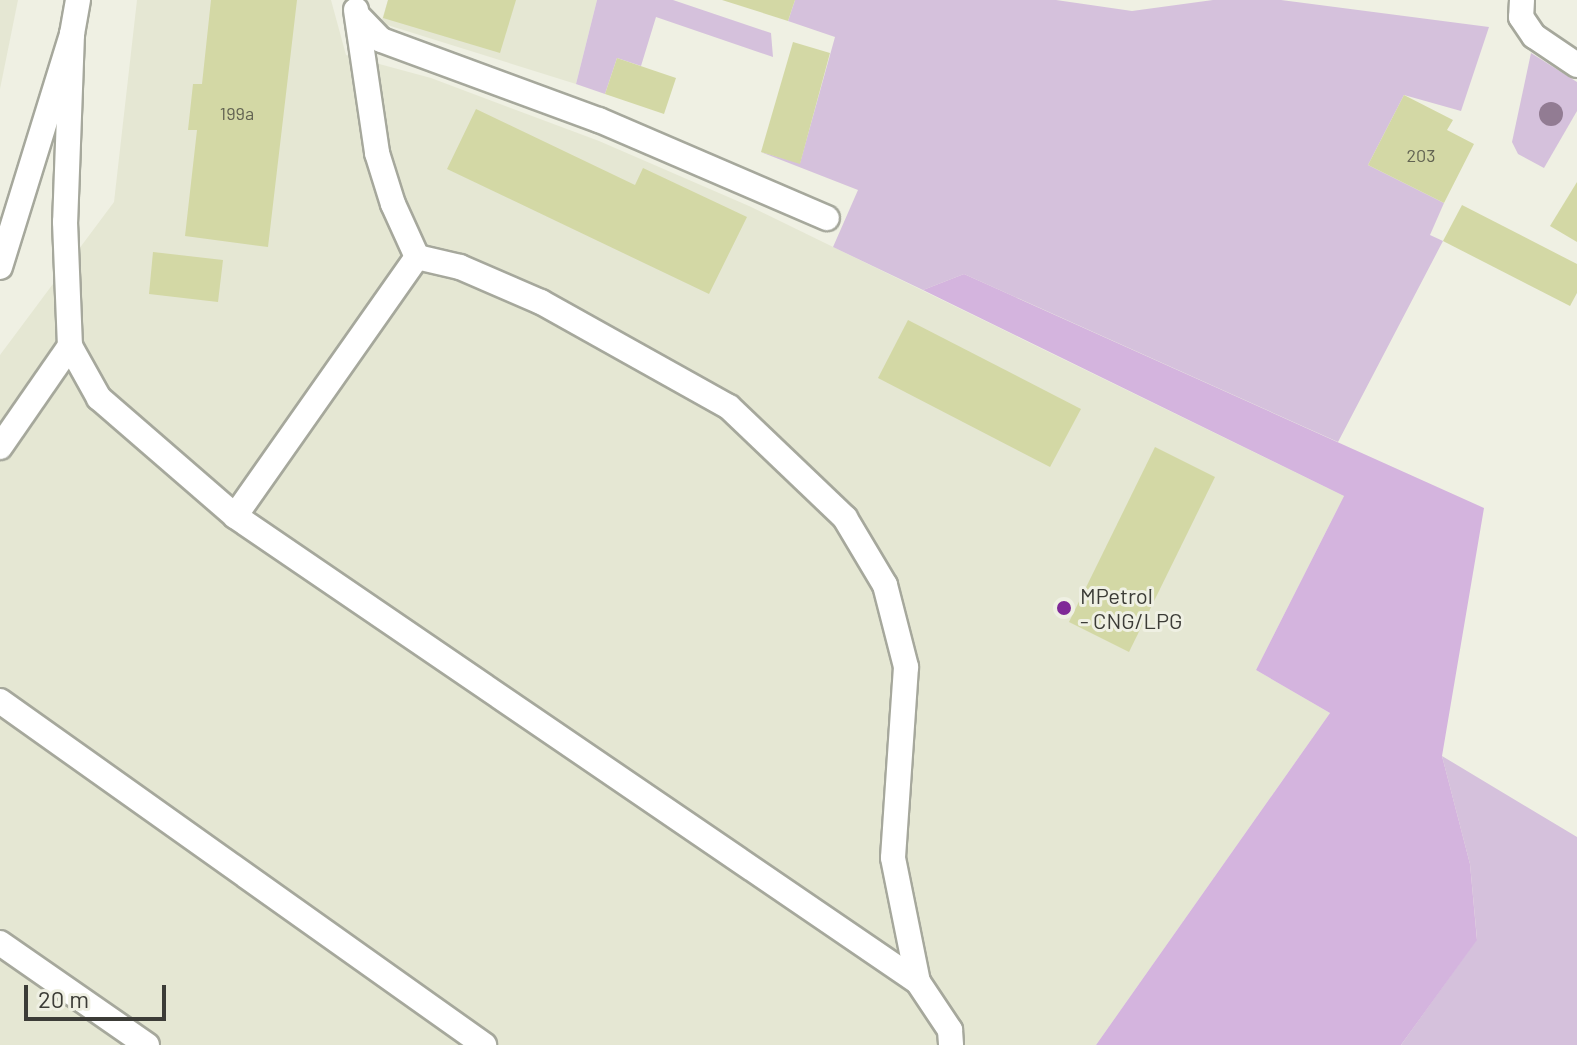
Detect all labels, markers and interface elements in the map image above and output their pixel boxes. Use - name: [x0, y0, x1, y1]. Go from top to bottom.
- house number: 199a: [220, 102, 254, 124]
- house number: 203: [1406, 144, 1436, 166]
- place label: MPetrol - CNG/LPG: [1080, 582, 1183, 634]
- marker: MPetrol - CNG/LPG: [1055, 599, 1073, 617]
- scale bar: [28, 969, 170, 1019]
- text: 20 m: [38, 984, 89, 1013]

